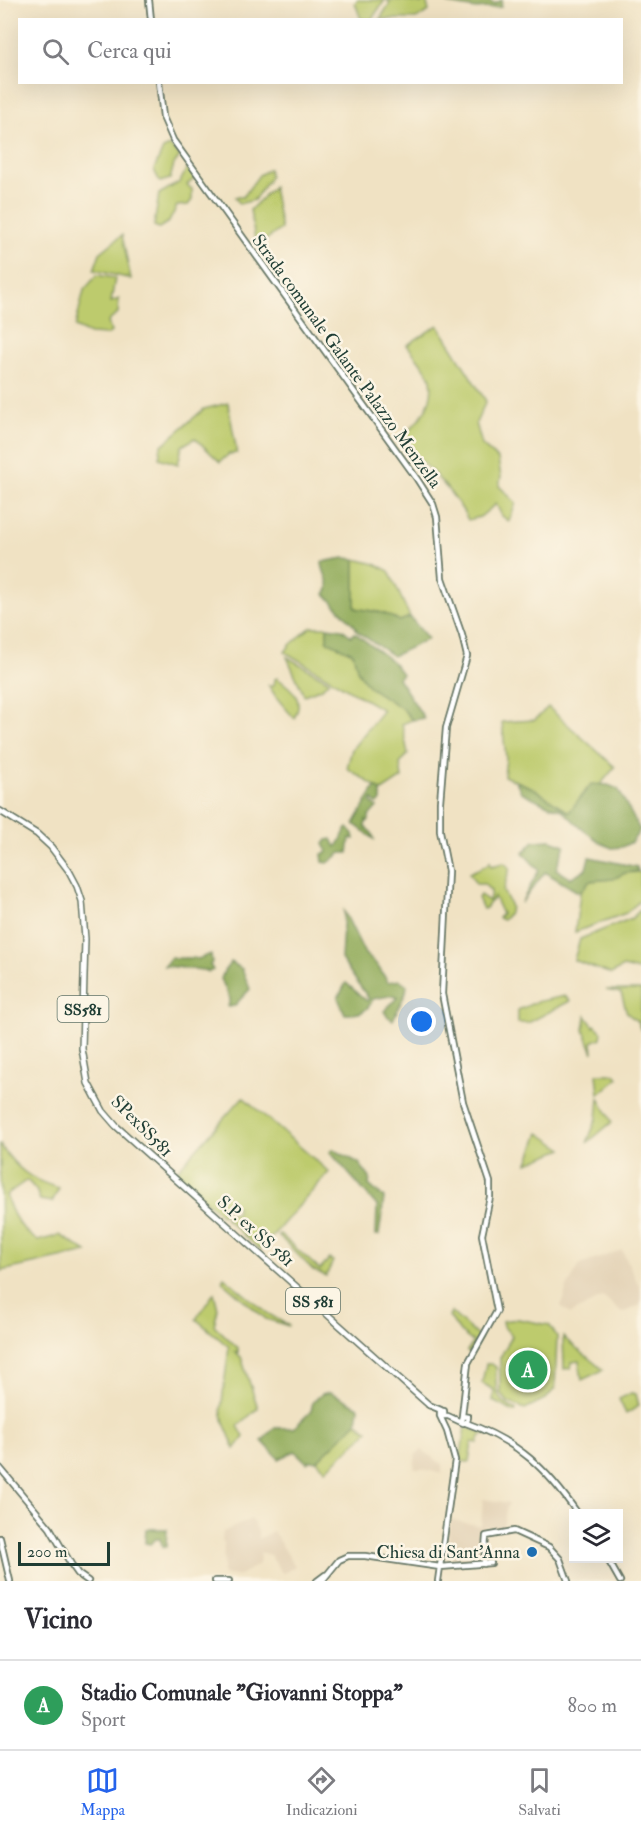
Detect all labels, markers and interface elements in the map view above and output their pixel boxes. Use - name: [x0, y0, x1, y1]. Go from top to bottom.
- search box: [18, 18, 623, 84]
- icon: search: [39, 35, 72, 68]
- text: Cerca qui: [87, 37, 172, 65]
- street label: Strada comunale Galante Palazzo Menzella: [247, 230, 447, 493]
- road number: SS581: [58, 996, 109, 1022]
- your location: [407, 1007, 436, 1036]
- street label: SPexSS581: [106, 1091, 177, 1162]
- street label: S.P. ex SS 581: [212, 1191, 299, 1272]
- road number: SS 581: [286, 1288, 340, 1314]
- pin: A: [508, 1348, 548, 1392]
- map controls: [569, 1509, 623, 1563]
- button: layers: [569, 1509, 623, 1563]
- scale bar: [18, 1539, 110, 1566]
- place label: Chiesa di Sant'Anna: [377, 1541, 521, 1564]
- text: 200 m: [27, 1542, 67, 1562]
- marker: Chiesa di Sant'Anna: [525, 1545, 539, 1559]
- text: Vicino: [24, 1604, 92, 1636]
- text: Stadio Comunale "Giovanni Stoppa": [81, 1679, 403, 1707]
- text: A: [37, 1693, 50, 1718]
- text: 800 m: [567, 1693, 617, 1718]
- text: Sport: [81, 1707, 126, 1732]
- tab: Mappa: [80, 1764, 125, 1820]
- tab: Indicazioni: [286, 1764, 358, 1820]
- tab: Salvati: [518, 1764, 561, 1820]

